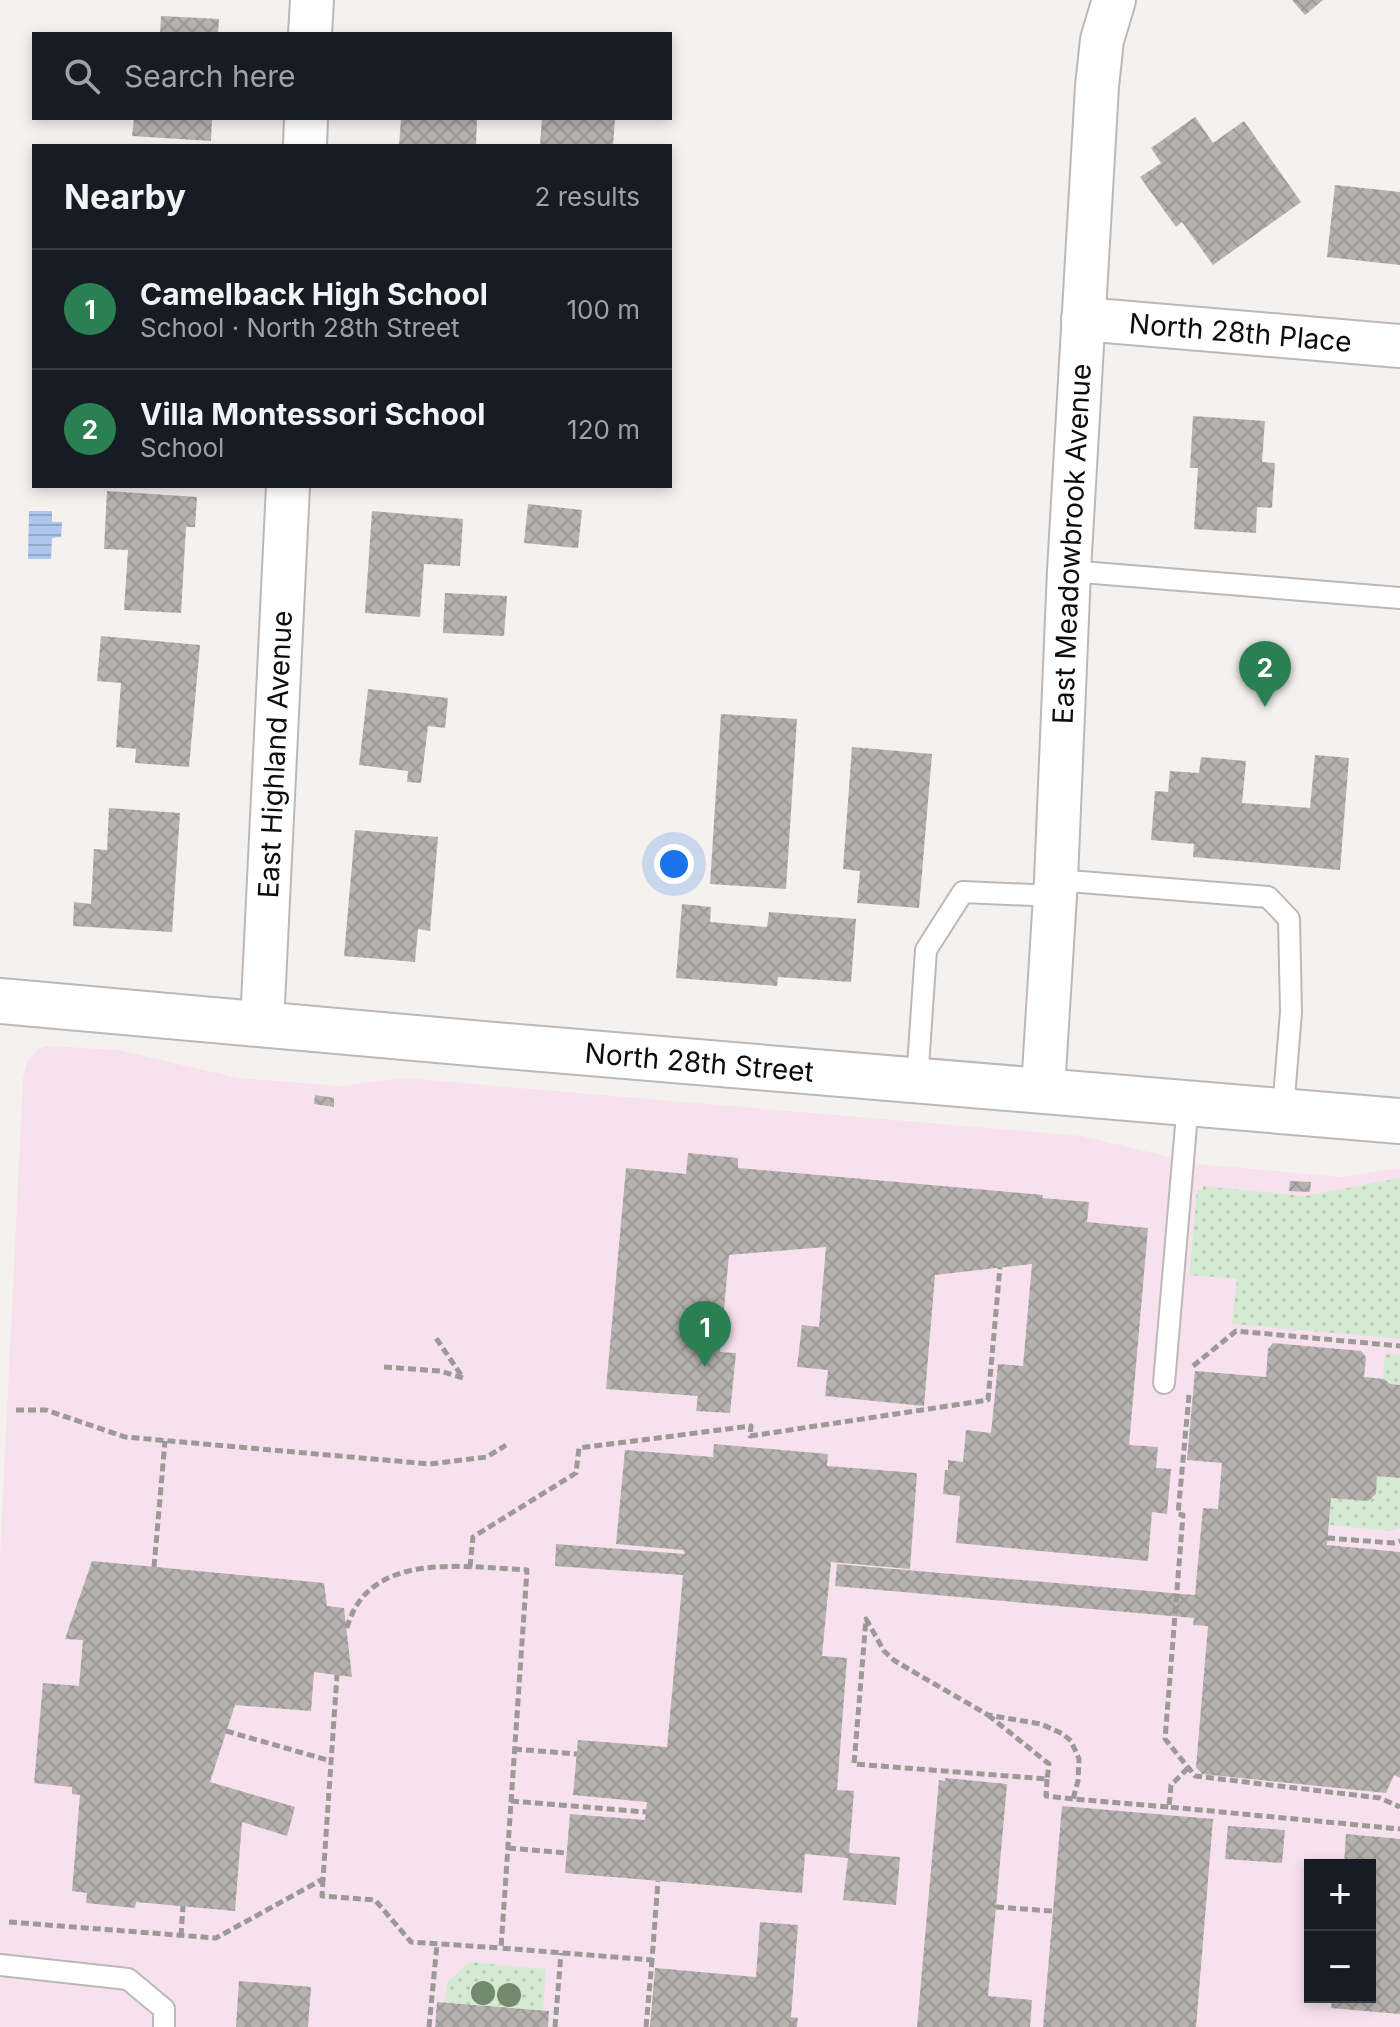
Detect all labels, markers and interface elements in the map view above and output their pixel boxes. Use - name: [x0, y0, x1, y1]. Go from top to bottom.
- search box: [32, 32, 672, 120]
- icon: search: [60, 54, 104, 98]
- text: Search here: [124, 58, 296, 94]
- text: Nearby: [64, 176, 186, 217]
- text: 2 results: [535, 181, 640, 212]
- text: Camelback High School: [140, 276, 488, 312]
- text: 1: [84, 294, 96, 325]
- text: 100 m: [567, 294, 640, 325]
- street label: North 28th Place: [1128, 306, 1353, 359]
- text: School · North 28th Street: [140, 312, 460, 343]
- street label: East Meadowbrook Avenue: [1046, 363, 1098, 725]
- text: Villa Montessori School: [140, 396, 485, 432]
- text: 2: [82, 414, 98, 445]
- text: 120 m: [567, 414, 640, 445]
- text: School: [140, 432, 224, 463]
- street label: East Highland Avenue: [251, 610, 299, 899]
- pin: 2: [1239, 641, 1291, 707]
- your location: [654, 844, 694, 884]
- street label: North 28th Street: [584, 1036, 815, 1089]
- pin: 1: [679, 1301, 731, 1367]
- map controls: [1304, 1859, 1376, 2003]
- button: +: [1304, 1859, 1376, 1931]
- button: −: [1304, 1931, 1376, 2003]

